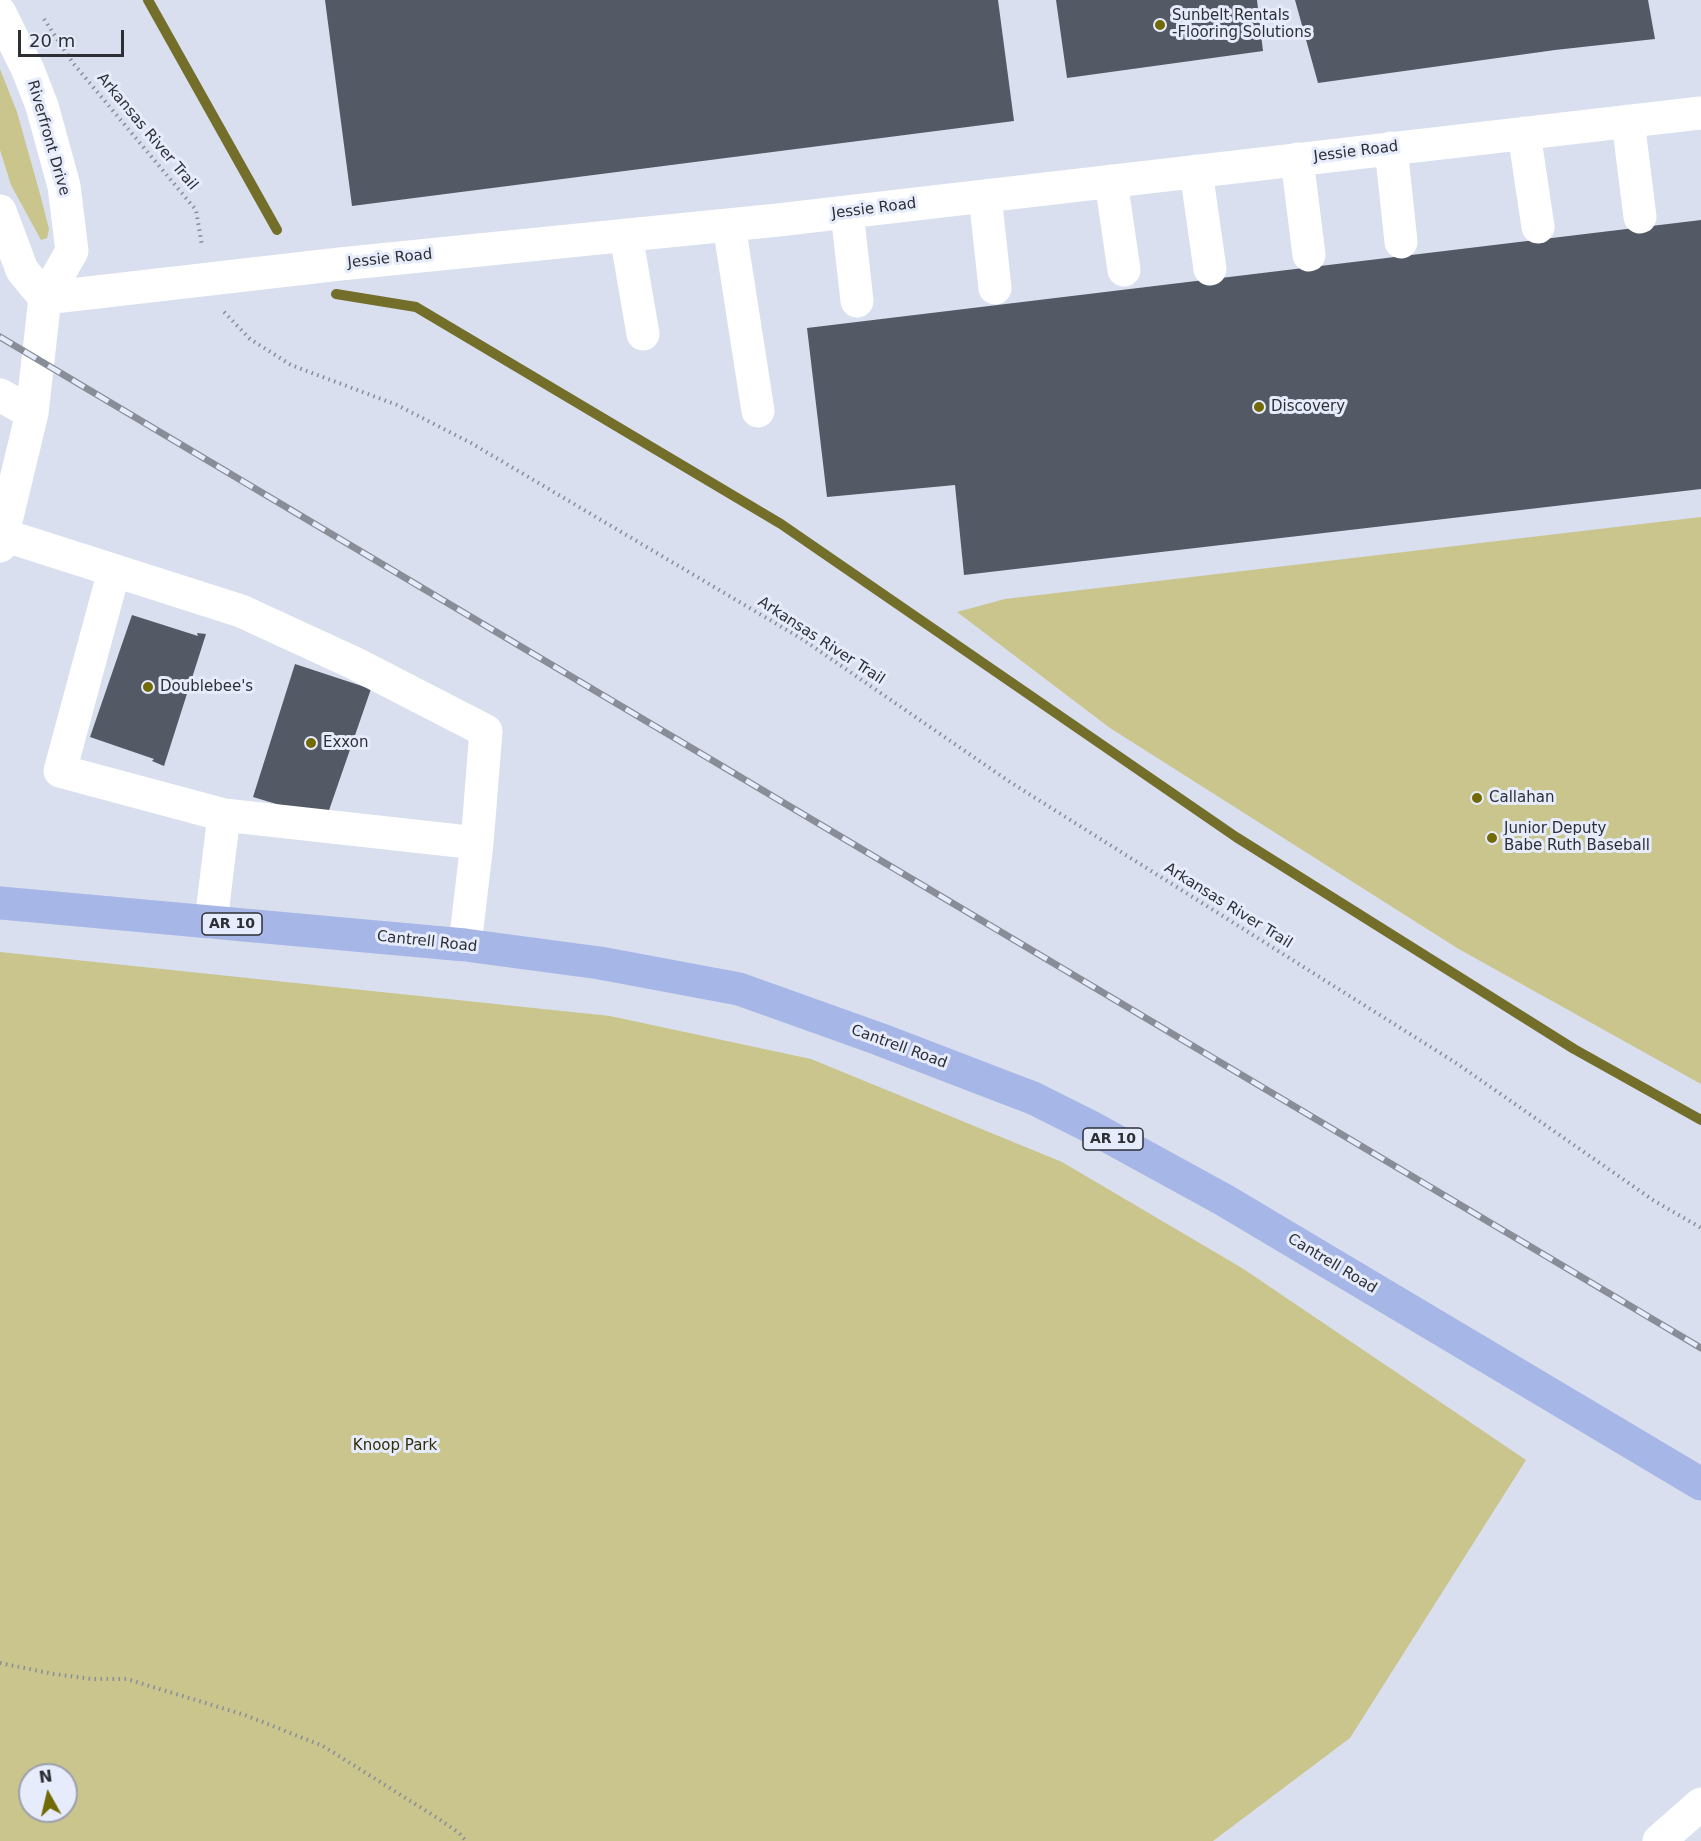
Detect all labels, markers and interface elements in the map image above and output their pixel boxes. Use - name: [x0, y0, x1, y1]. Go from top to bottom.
- place label: Sunbelt Rentals -Flooring Solutions: [1172, 7, 1312, 42]
- scale bar: [21, 18, 128, 56]
- marker: Sunbelt Rentals -Flooring Solutions: [1153, 18, 1167, 32]
- text: 20 m: [29, 30, 75, 51]
- street label: Arkansas River Trail: [93, 70, 201, 194]
- street label: Riverfront Drive: [23, 78, 73, 198]
- street label: Jessie Road: [1313, 138, 1399, 166]
- street label: Jessie Road: [831, 195, 917, 223]
- street label: Jessie Road: [347, 246, 433, 272]
- place label: Discovery: [1271, 398, 1345, 416]
- marker: Discovery: [1252, 400, 1266, 414]
- street label: Arkansas River Trail: [754, 593, 888, 689]
- place label: Doublebee's: [160, 678, 253, 696]
- marker: Doublebee's: [141, 680, 155, 694]
- place label: Exxon: [323, 734, 368, 752]
- marker: Exxon: [304, 736, 318, 750]
- place label: Callahan: [1489, 789, 1554, 807]
- marker: Callahan: [1470, 791, 1484, 805]
- place label: Junior Deputy Babe Ruth Baseball: [1504, 820, 1650, 855]
- marker: Junior Deputy Babe Ruth Baseball: [1485, 831, 1499, 845]
- street label: Arkansas River Trail: [1161, 859, 1295, 953]
- road number: AR 10: [202, 913, 262, 935]
- street label: Cantrell Road: [376, 928, 478, 956]
- street label: Cantrell Road: [849, 1021, 949, 1073]
- road number: AR 10: [1083, 1128, 1143, 1150]
- street label: Cantrell Road: [1284, 1230, 1380, 1298]
- park label: Knoop Park: [353, 1437, 437, 1455]
- north arrow: [18, 1763, 78, 1823]
- text: N: [38, 1766, 54, 1787]

